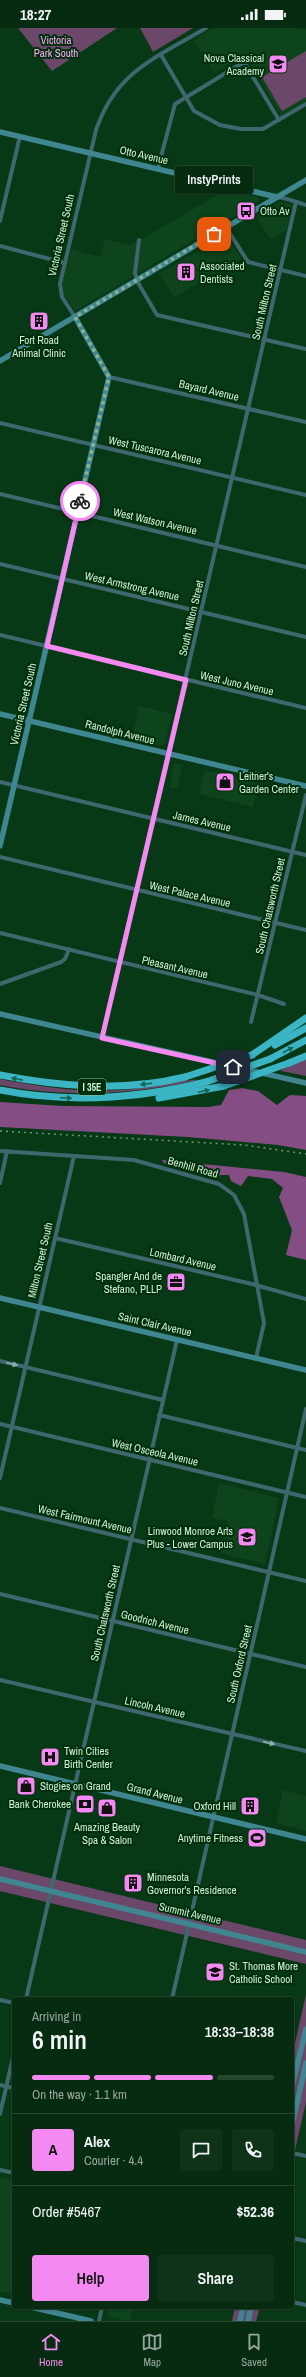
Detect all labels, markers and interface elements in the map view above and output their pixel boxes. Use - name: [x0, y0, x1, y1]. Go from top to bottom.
- text: 18:27: [20, 4, 51, 25]
- park label: Victoria Park South: [34, 33, 78, 60]
- place label: Nova Classical Academy: [204, 51, 264, 78]
- school or university icon: Nova Classical Academy: [267, 53, 289, 75]
- street label: Otto Avenue: [118, 143, 170, 167]
- callout: InstyPrints: [175, 166, 253, 194]
- text: InstyPrints: [187, 171, 241, 188]
- street label: Victoria Street South: [45, 193, 77, 277]
- bus stop icon: Otto Av: [235, 200, 257, 222]
- place label: Otto Av: [260, 204, 290, 218]
- pin: [197, 217, 231, 251]
- icon: bag: [203, 223, 225, 245]
- place label: Associated Dentists: [199, 259, 245, 286]
- building icon: Associated Dentists: [175, 261, 197, 283]
- street label: South Milton Street: [248, 262, 280, 341]
- building icon: Fort Road Animal Clinic: [28, 310, 50, 332]
- place label: Fort Road Animal Clinic: [11, 333, 66, 360]
- street label: Bayard Avenue: [178, 376, 240, 404]
- street label: West Tuscarora Avenue: [107, 432, 203, 468]
- courier: [60, 481, 100, 521]
- icon: bike: [69, 490, 91, 512]
- street label: West Watson Avenue: [112, 505, 198, 537]
- street label: West Armstrong Avenue: [83, 568, 181, 604]
- street label: South Milton Street: [175, 578, 207, 657]
- street label: Victoria Street South: [7, 662, 39, 746]
- street label: West Juno Avenue: [199, 668, 275, 698]
- street label: Randolph Avenue: [84, 717, 156, 747]
- place label: Leitner's Garden Center: [239, 769, 299, 796]
- shop icon: Leitner's Garden Center: [214, 771, 236, 793]
- street label: James Avenue: [172, 808, 232, 834]
- street label: South Chatsworth Street: [252, 856, 288, 955]
- street label: West Palace Avenue: [148, 878, 232, 910]
- street label: Pleasant Avenue: [141, 953, 209, 981]
- one-way arrow: [282, 1046, 294, 1053]
- pin: [216, 1050, 250, 1084]
- icon: home: [222, 1056, 244, 1078]
- one-way arrow: [11, 1075, 23, 1081]
- road number: I 35E: [78, 1079, 106, 1095]
- one-way arrow: [140, 1081, 152, 1087]
- one-way arrow: [197, 1088, 210, 1094]
- one-way arrow: [60, 1095, 72, 1102]
- street label: Benhill Road: [166, 1153, 220, 1181]
- street label: Milton Street South: [24, 1221, 56, 1299]
- street label: Lombard Avenue: [148, 1245, 218, 1273]
- place label: Spangler And de Stefano, PLLP: [95, 1269, 162, 1296]
- office icon: Spangler And de Stefano, PLLP: [165, 1271, 187, 1293]
- street label: Saint Clair Avenue: [117, 1309, 193, 1339]
- one-way arrow: [6, 1361, 18, 1367]
- street label: West Osceola Avenue: [110, 1435, 200, 1469]
- street label: West Fairmount Avenue: [37, 1501, 133, 1537]
- place label: Linwood Monroe Arts Plus - Lower Campus: [147, 1524, 233, 1551]
- school or university icon: Linwood Monroe Arts Plus - Lower Campus: [236, 1526, 258, 1548]
- street label: South Chatsworth Street: [87, 1563, 123, 1662]
- street label: Goodrich Avenue: [120, 1607, 190, 1637]
- street label: South Oxford Street: [223, 1623, 255, 1704]
- street label: Lincoln Avenue: [123, 1693, 187, 1721]
- one-way arrow: [263, 1740, 275, 1746]
- place label: Twin Cities Birth Center: [64, 1744, 113, 1771]
- hospital icon: Twin Cities Birth Center: [39, 1746, 61, 1768]
- shop icon: Stogies on Grand: [15, 1775, 37, 1797]
- place label: Stogies on Grand: [40, 1779, 111, 1793]
- street label: Grand Avenue: [125, 1779, 185, 1807]
- bank icon: Bank Cherokee: [74, 1793, 96, 1815]
- building icon: Oxford Hill: [239, 1795, 261, 1817]
- place label: Bank Cherokee: [9, 1797, 71, 1811]
- shop icon: Amazing Beauty Spa & Salon: [96, 1797, 118, 1819]
- place label: Oxford Hill: [193, 1799, 236, 1813]
- place label: Amazing Beauty Spa & Salon: [73, 1820, 141, 1847]
- sports icon: Anytime Fitness: [246, 1827, 268, 1849]
- place label: Anytime Fitness: [177, 1831, 243, 1845]
- place label: Minnesota Governor's Residence: [147, 1870, 236, 1897]
- building icon: Minnesota Governor's Residence: [122, 1872, 144, 1894]
- street label: Summit Avenue: [157, 1899, 223, 1927]
- place label: St. Thomas More Catholic School: [229, 1959, 298, 1986]
- school or university icon: St. Thomas More Catholic School: [204, 1961, 226, 1983]
- text: Arriving in: [32, 2008, 81, 2025]
- text: 18:33–18:38: [205, 2021, 274, 2042]
- text: 6 min: [32, 2022, 87, 2057]
- text: On the way · 1.1 km: [32, 2086, 127, 2103]
- button: chat: [180, 2129, 222, 2171]
- button: phone: [232, 2129, 274, 2171]
- text: Alex: [84, 2131, 110, 2152]
- text: A: [49, 2139, 57, 2160]
- text: Courier · 4.4: [84, 2152, 143, 2169]
- text: Order #5467: [32, 2201, 101, 2222]
- text: $52.36: [236, 2201, 274, 2222]
- button: Help: [32, 2255, 149, 2301]
- button: Share: [157, 2255, 274, 2301]
- tab: Home: [39, 2331, 63, 2369]
- tab: Map: [141, 2331, 163, 2369]
- tab: Saved: [241, 2331, 267, 2369]

